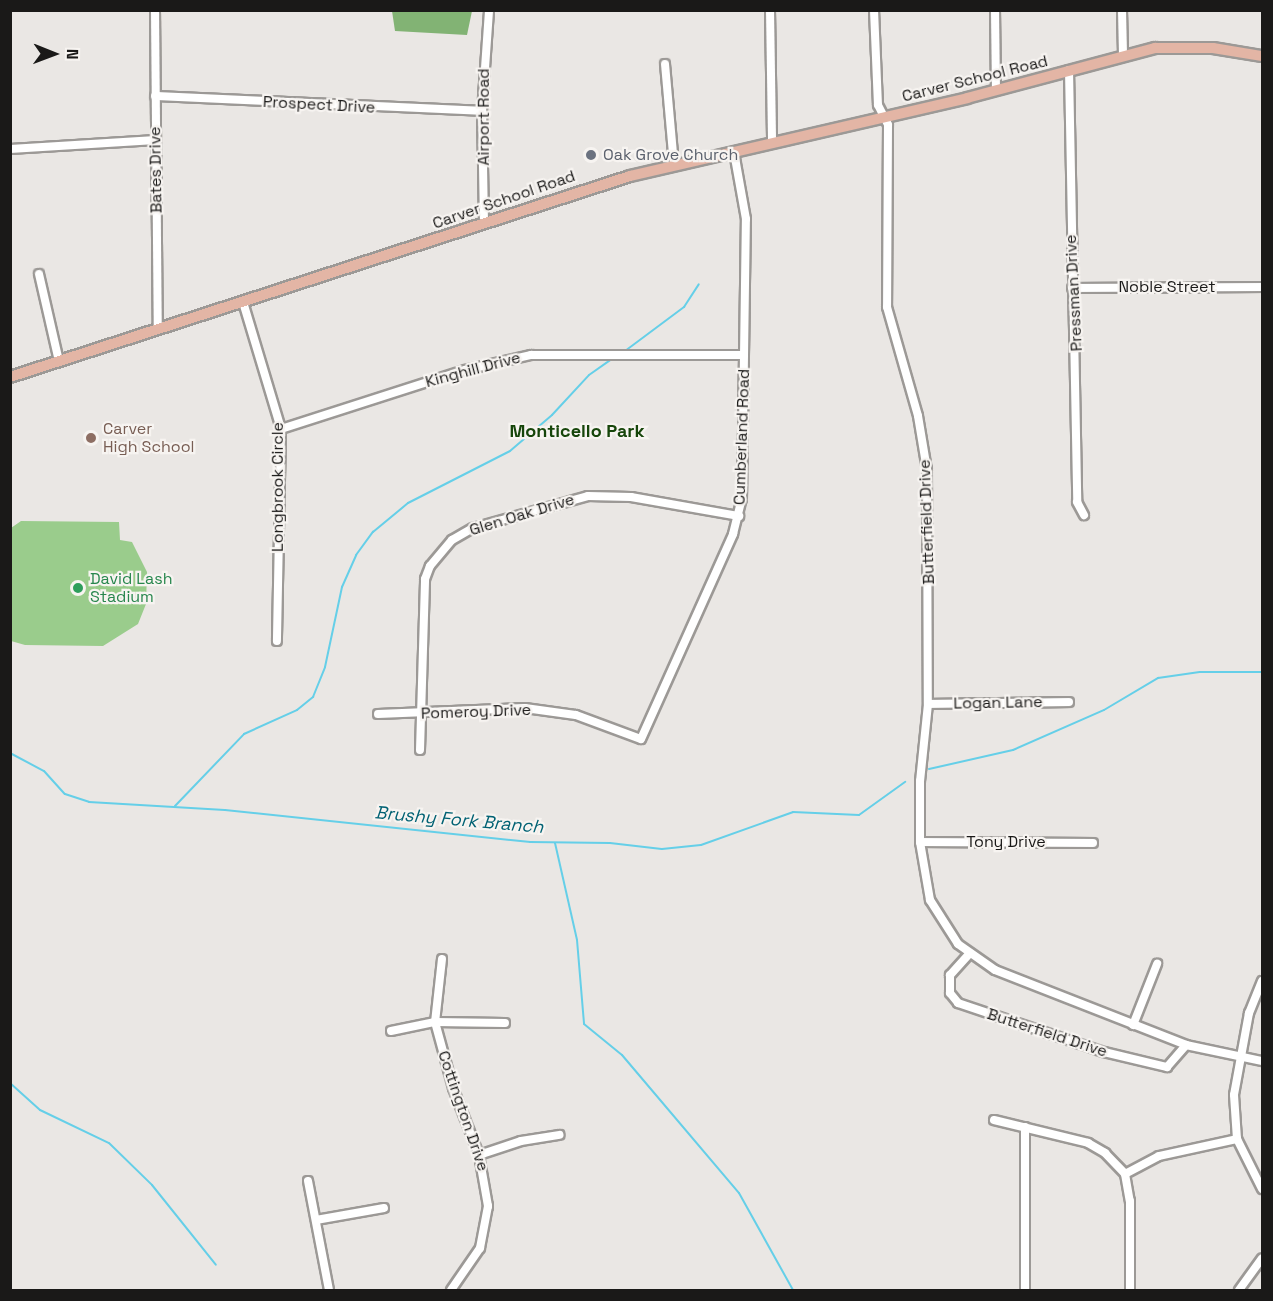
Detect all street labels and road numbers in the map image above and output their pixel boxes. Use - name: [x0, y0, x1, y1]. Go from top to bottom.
- street label: Carver School Road: [900, 52, 1050, 106]
- street label: Airport Road: [474, 69, 494, 165]
- street label: Prospect Drive: [262, 92, 376, 118]
- street label: Bates Drive: [146, 126, 166, 214]
- street label: Carver School Road: [430, 167, 578, 233]
- street label: Pressman Drive: [1061, 234, 1087, 352]
- street label: Noble Street: [1118, 277, 1216, 297]
- street label: Kinghill Drive: [423, 348, 523, 392]
- street label: Cumberland Road: [730, 369, 754, 505]
- street label: Longbrook Circle: [268, 422, 288, 552]
- street label: Butterfield Drive: [915, 459, 939, 585]
- street label: Glen Oak Drive: [467, 490, 577, 540]
- street label: Logan Lane: [953, 693, 1043, 713]
- street label: Pomeroy Drive: [421, 700, 531, 724]
- street label: Tony Drive: [966, 832, 1046, 852]
- street label: Butterfield Drive: [985, 1005, 1109, 1061]
- street label: Cottington Drive: [433, 1048, 493, 1174]

